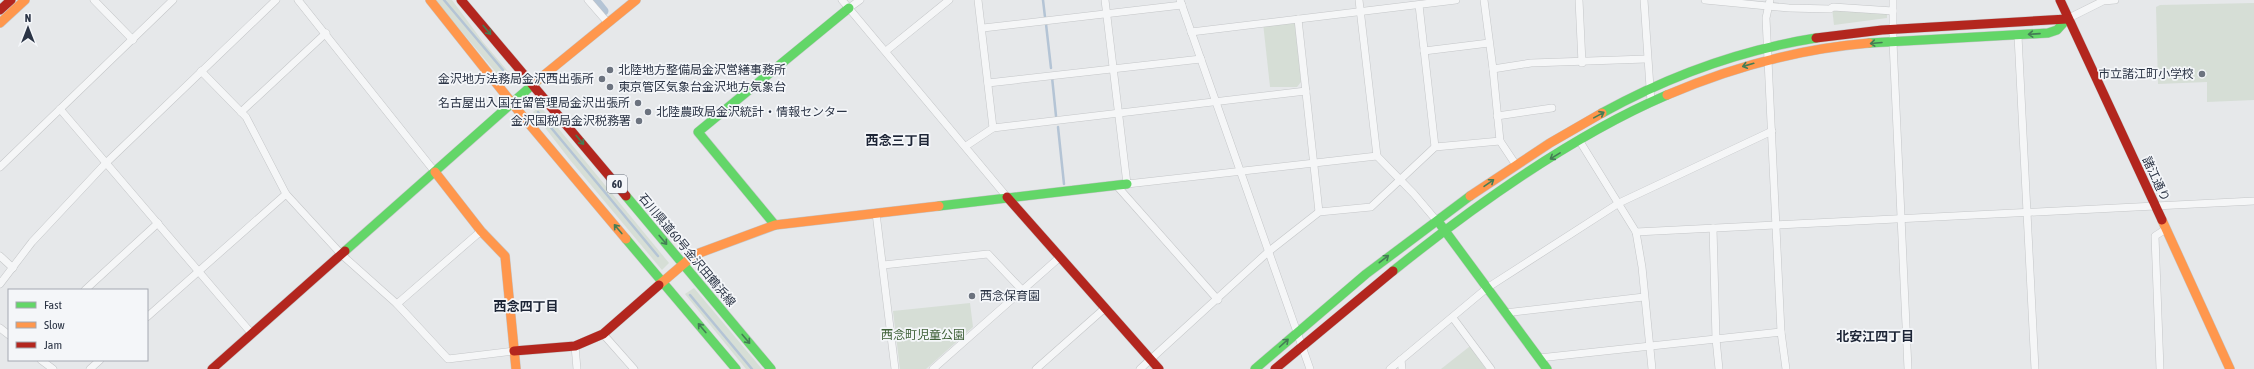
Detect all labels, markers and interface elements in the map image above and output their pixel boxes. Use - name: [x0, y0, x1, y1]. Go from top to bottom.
- north arrow: [8, 8, 48, 48]
- text: N: [25, 12, 31, 24]
- one-way arrow: [482, 24, 491, 35]
- one-way arrow: [2028, 31, 2041, 38]
- one-way arrow: [1870, 40, 1883, 47]
- one-way arrow: [1742, 62, 1755, 69]
- place label: 北陸地方整備局金沢営繕事務所: [618, 63, 786, 77]
- marker: 北陸地方整備局金沢営繕事務所: [605, 65, 615, 75]
- place label: 市立諸江町小学校: [2098, 67, 2194, 81]
- marker: 市立諸江町小学校: [2197, 69, 2207, 79]
- place label: 金沢地方法務局金沢西出張所: [438, 72, 594, 86]
- marker: 金沢地方法務局金沢西出張所: [597, 74, 607, 84]
- place label: 東京管区気象台金沢地方気象台: [618, 80, 786, 94]
- marker: 東京管区気象台金沢地方気象台: [605, 82, 615, 92]
- place label: 名古屋出入国在留管理局金沢出張所: [438, 96, 630, 110]
- marker: 名古屋出入国在留管理局金沢出張所: [633, 98, 643, 108]
- place label: 北陸農政局金沢統計・情報センター: [656, 105, 848, 119]
- marker: 北陸農政局金沢統計・情報センター: [643, 107, 653, 117]
- one-way arrow: [1593, 110, 1605, 118]
- place label: 金沢国税局金沢税務署: [511, 114, 631, 128]
- marker: 金沢国税局金沢税務署: [634, 116, 644, 126]
- district label: 西念三丁目: [865, 133, 931, 148]
- one-way arrow: [575, 134, 584, 145]
- one-way arrow: [1549, 152, 1561, 160]
- street label: 諸江通り: [2140, 154, 2172, 204]
- road number: 60: [607, 175, 627, 193]
- one-way arrow: [1483, 179, 1494, 187]
- street label: 石川県道60号金沢田鶴浜線: [636, 191, 738, 309]
- one-way arrow: [614, 223, 623, 234]
- one-way arrow: [658, 234, 667, 245]
- one-way arrow: [1378, 255, 1389, 264]
- legend: [8, 289, 148, 361]
- place label: 西念保育園: [980, 289, 1040, 303]
- marker: 西念保育園: [967, 291, 977, 301]
- text: Fast: [44, 298, 62, 312]
- district label: 西念四丁目: [493, 299, 559, 314]
- text: Slow: [44, 318, 65, 332]
- one-way arrow: [697, 323, 706, 334]
- park label: 西念町児童公園: [881, 328, 965, 342]
- district label: 北安江四丁目: [1836, 329, 1914, 344]
- one-way arrow: [742, 334, 751, 345]
- text: Jam: [44, 338, 62, 352]
- one-way arrow: [1279, 338, 1289, 348]

